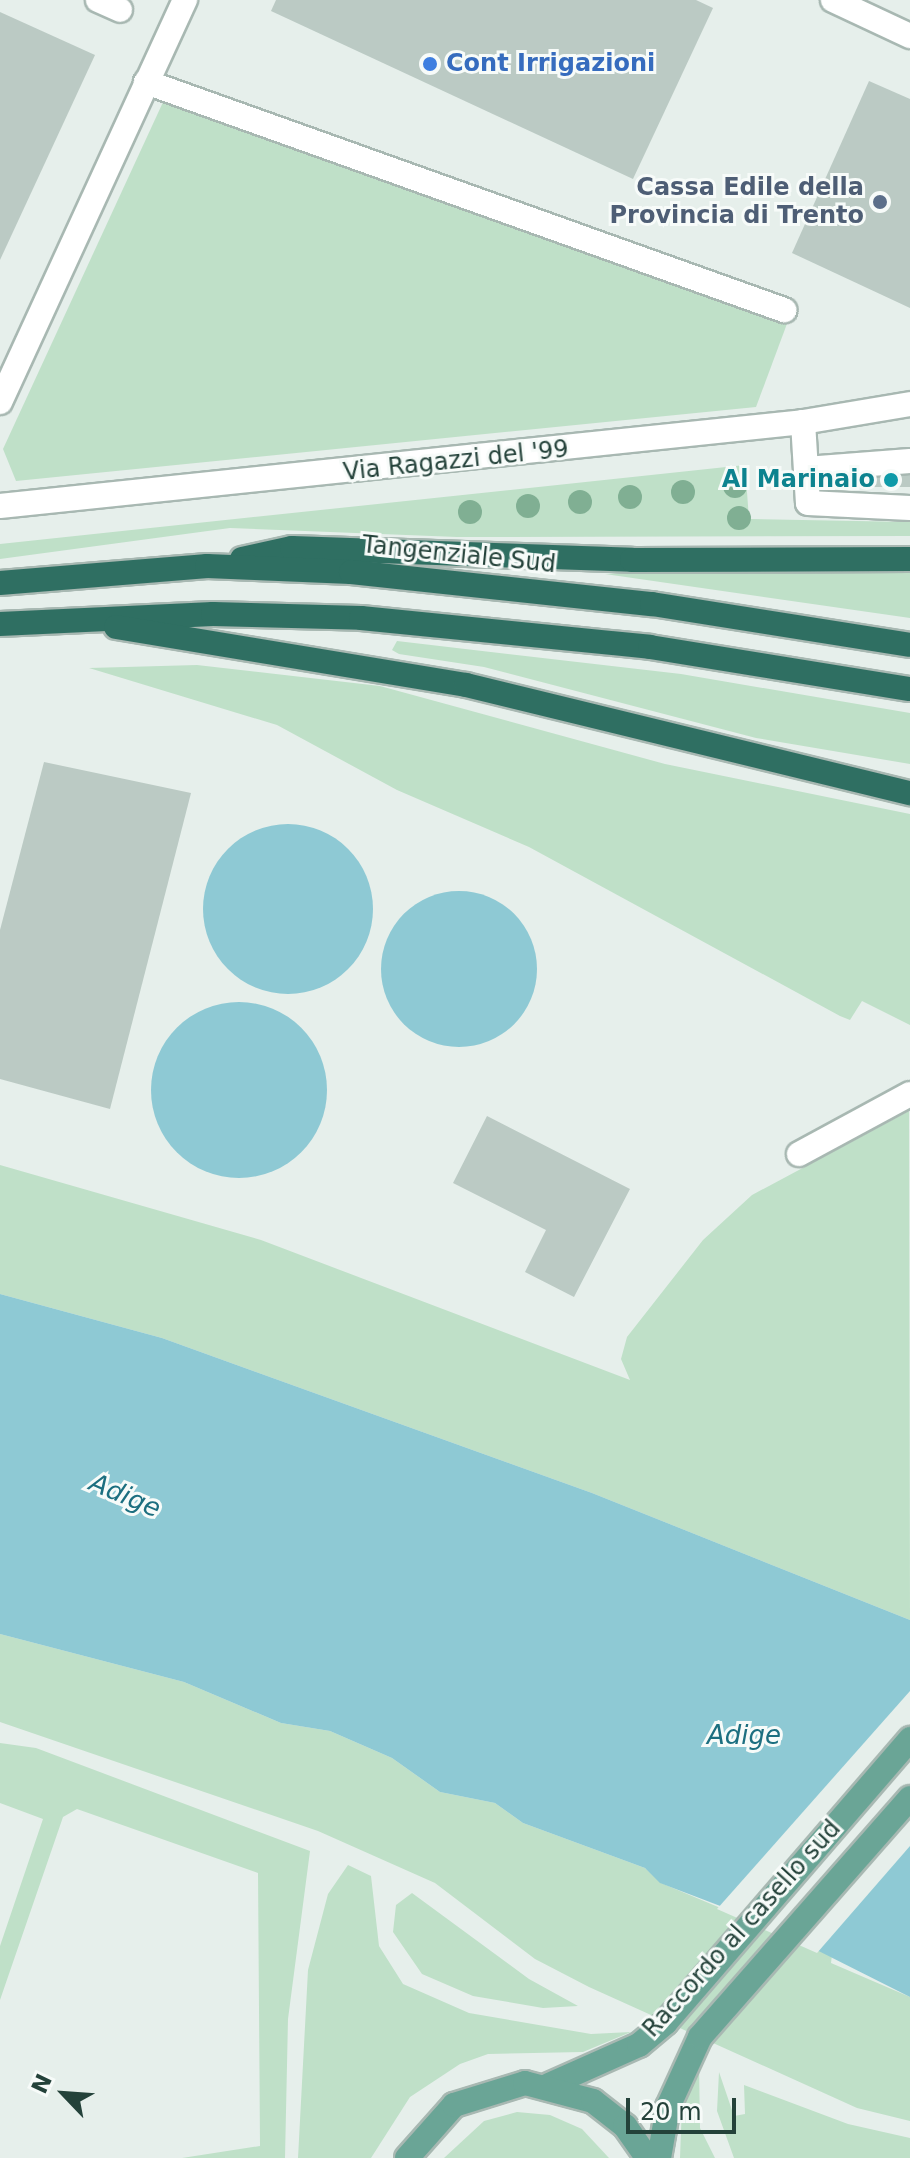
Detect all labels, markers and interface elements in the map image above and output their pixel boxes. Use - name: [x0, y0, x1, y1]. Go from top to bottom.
- place label: Cont Irrigazioni: [446, 50, 655, 78]
- marker: Cont Irrigazioni: [421, 55, 439, 73]
- place label: Cassa Edile della Provincia di Trento: [609, 174, 864, 230]
- marker: Cassa Edile della Provincia di Trento: [871, 193, 889, 211]
- street label: Via Ragazzi del '99: [342, 435, 570, 487]
- place label: Al Marinaio: [722, 466, 875, 494]
- marker: Al Marinaio: [882, 471, 900, 489]
- street label: Tangenziale Sud: [361, 531, 557, 579]
- water label: Adige: [85, 1467, 165, 1525]
- water label: Adige: [707, 1720, 781, 1752]
- street label: Raccordo al casello sud: [637, 1815, 847, 2043]
- north arrow: [24, 2054, 104, 2134]
- text: N: [27, 2070, 57, 2097]
- scale bar: [630, 2082, 740, 2132]
- text: 20 m: [640, 2098, 702, 2126]

